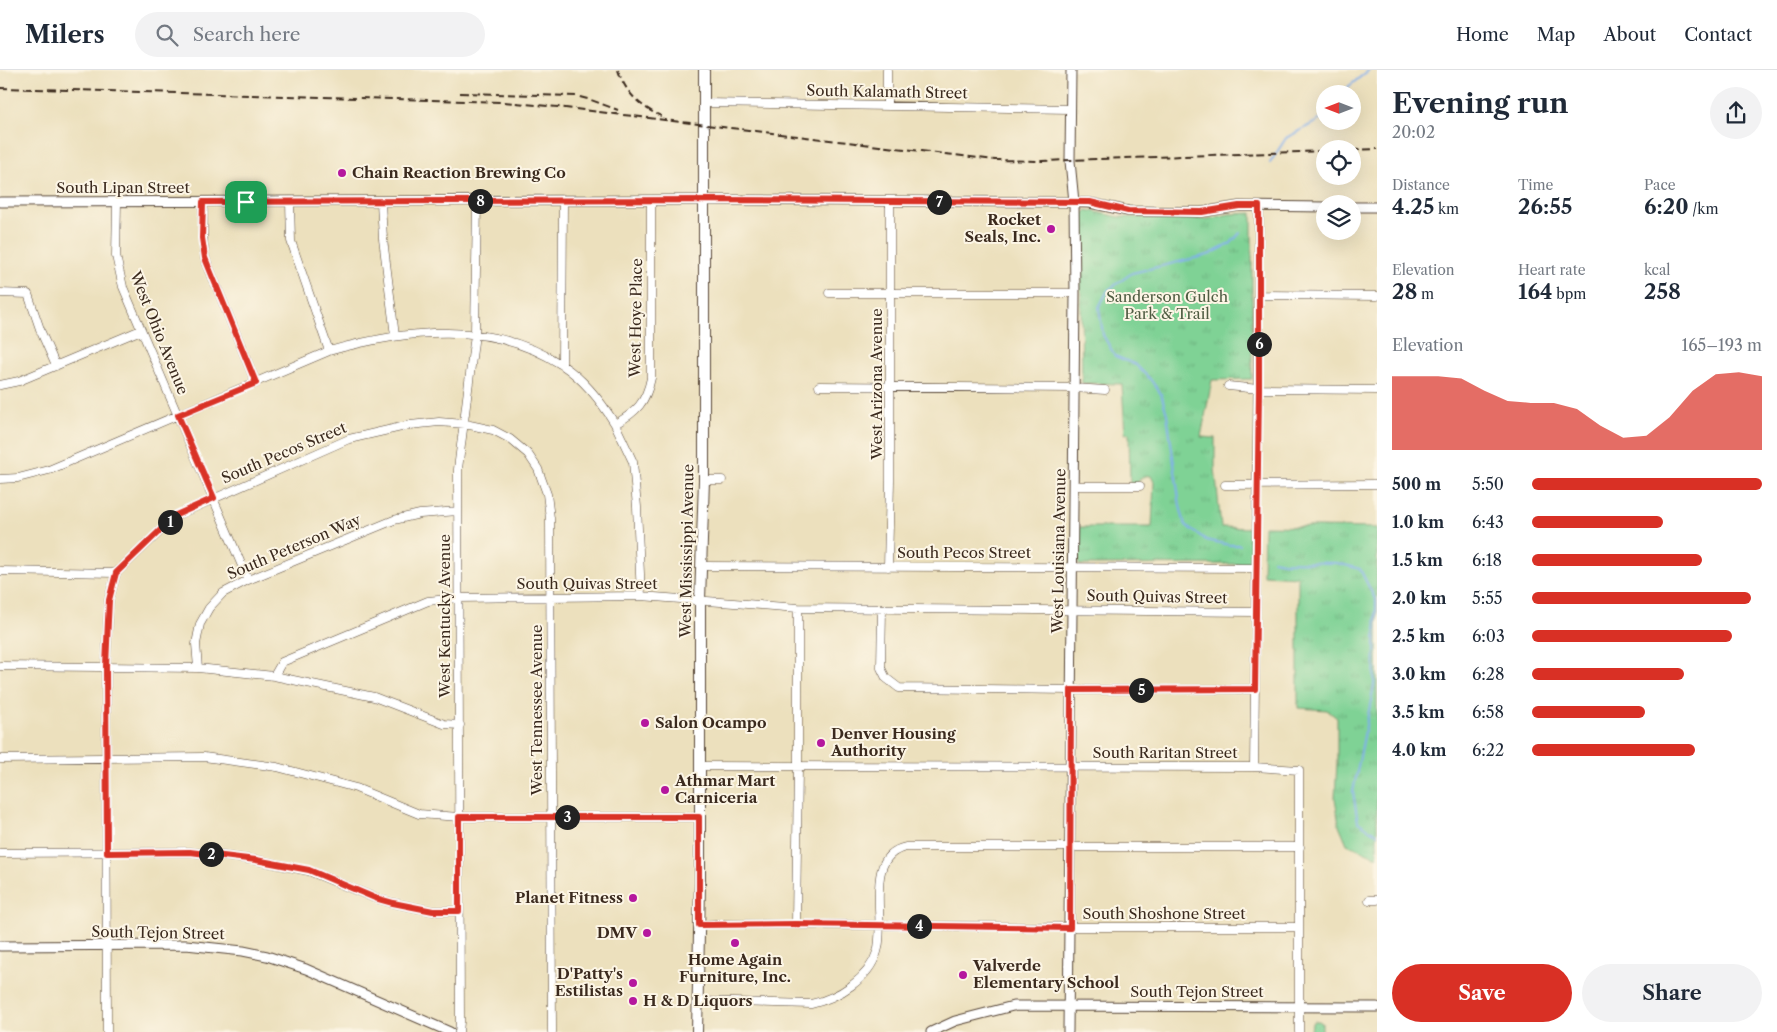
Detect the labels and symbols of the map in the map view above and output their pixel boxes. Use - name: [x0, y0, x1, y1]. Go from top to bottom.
- street label: South Kalamath Street: [806, 81, 968, 102]
- north arrow: [1316, 85, 1361, 130]
- place label: Chain Reaction Brewing Co: [352, 163, 566, 182]
- marker: Chain Reaction Brewing Co: [336, 167, 348, 179]
- street label: South Lipan Street: [56, 178, 190, 197]
- pin: [225, 181, 267, 223]
- pin: 8: [468, 188, 492, 214]
- pin: 7: [926, 190, 952, 214]
- place label: Rocket Seals, Inc.: [965, 210, 1041, 246]
- marker: Rocket Seals, Inc.: [1045, 223, 1057, 235]
- street label: West Hoye Place: [625, 258, 646, 379]
- street label: West Ohio Avenue: [126, 267, 193, 397]
- park label: Sanderson Gulch Park & Trail: [1106, 287, 1229, 323]
- street label: West Arizona Avenue: [867, 308, 886, 461]
- pin: 6: [1246, 332, 1272, 356]
- street label: South Pecos Street: [218, 417, 350, 487]
- street label: West Mississippi Avenue: [675, 464, 698, 639]
- street label: West Louisiana Avenue: [1048, 468, 1069, 635]
- street label: South Peterson Way: [224, 509, 364, 583]
- pin: 1: [158, 510, 182, 534]
- street label: West Kentucky Avenue: [435, 534, 454, 699]
- street label: South Pecos Street: [897, 543, 1032, 562]
- street label: South Quivas Street: [517, 574, 658, 593]
- street label: South Quivas Street: [1086, 586, 1228, 607]
- street label: West Tennessee Avenue: [527, 625, 546, 796]
- pin: 5: [1128, 678, 1154, 702]
- place label: Salon Ocampo: [655, 713, 766, 732]
- marker: Salon Ocampo: [639, 717, 651, 729]
- place label: Denver Housing Authority: [830, 724, 956, 760]
- marker: Denver Housing Authority: [815, 737, 827, 749]
- street label: South Raritan Street: [1093, 743, 1238, 762]
- place label: Athmar Mart Carniceria: [674, 771, 775, 807]
- marker: Athmar Mart Carniceria: [659, 784, 671, 796]
- pin: 3: [554, 804, 580, 830]
- pin: 2: [198, 842, 224, 866]
- place label: Planet Fitness: [515, 888, 623, 907]
- marker: Planet Fitness: [627, 892, 639, 904]
- street label: South Shoshone Street: [1082, 904, 1246, 923]
- pin: 4: [906, 914, 932, 938]
- street label: South Tejon Street: [91, 922, 225, 943]
- place label: DMV: [597, 923, 637, 942]
- marker: DMV: [641, 927, 653, 939]
- marker: Home Again Furniture, Inc.: [729, 937, 741, 949]
- place label: Home Again Furniture, Inc.: [679, 950, 791, 986]
- place label: Valverde Elementary School: [972, 956, 1119, 992]
- place label: D'Patty's Estilistas: [555, 964, 623, 1000]
- marker: Valverde Elementary School: [957, 969, 969, 981]
- marker: D'Patty's Estilistas: [627, 977, 639, 989]
- street label: South Tejon Street: [1130, 982, 1264, 1001]
- place label: H & D Liquors: [643, 991, 753, 1010]
- marker: H & D Liquors: [627, 995, 639, 1007]

